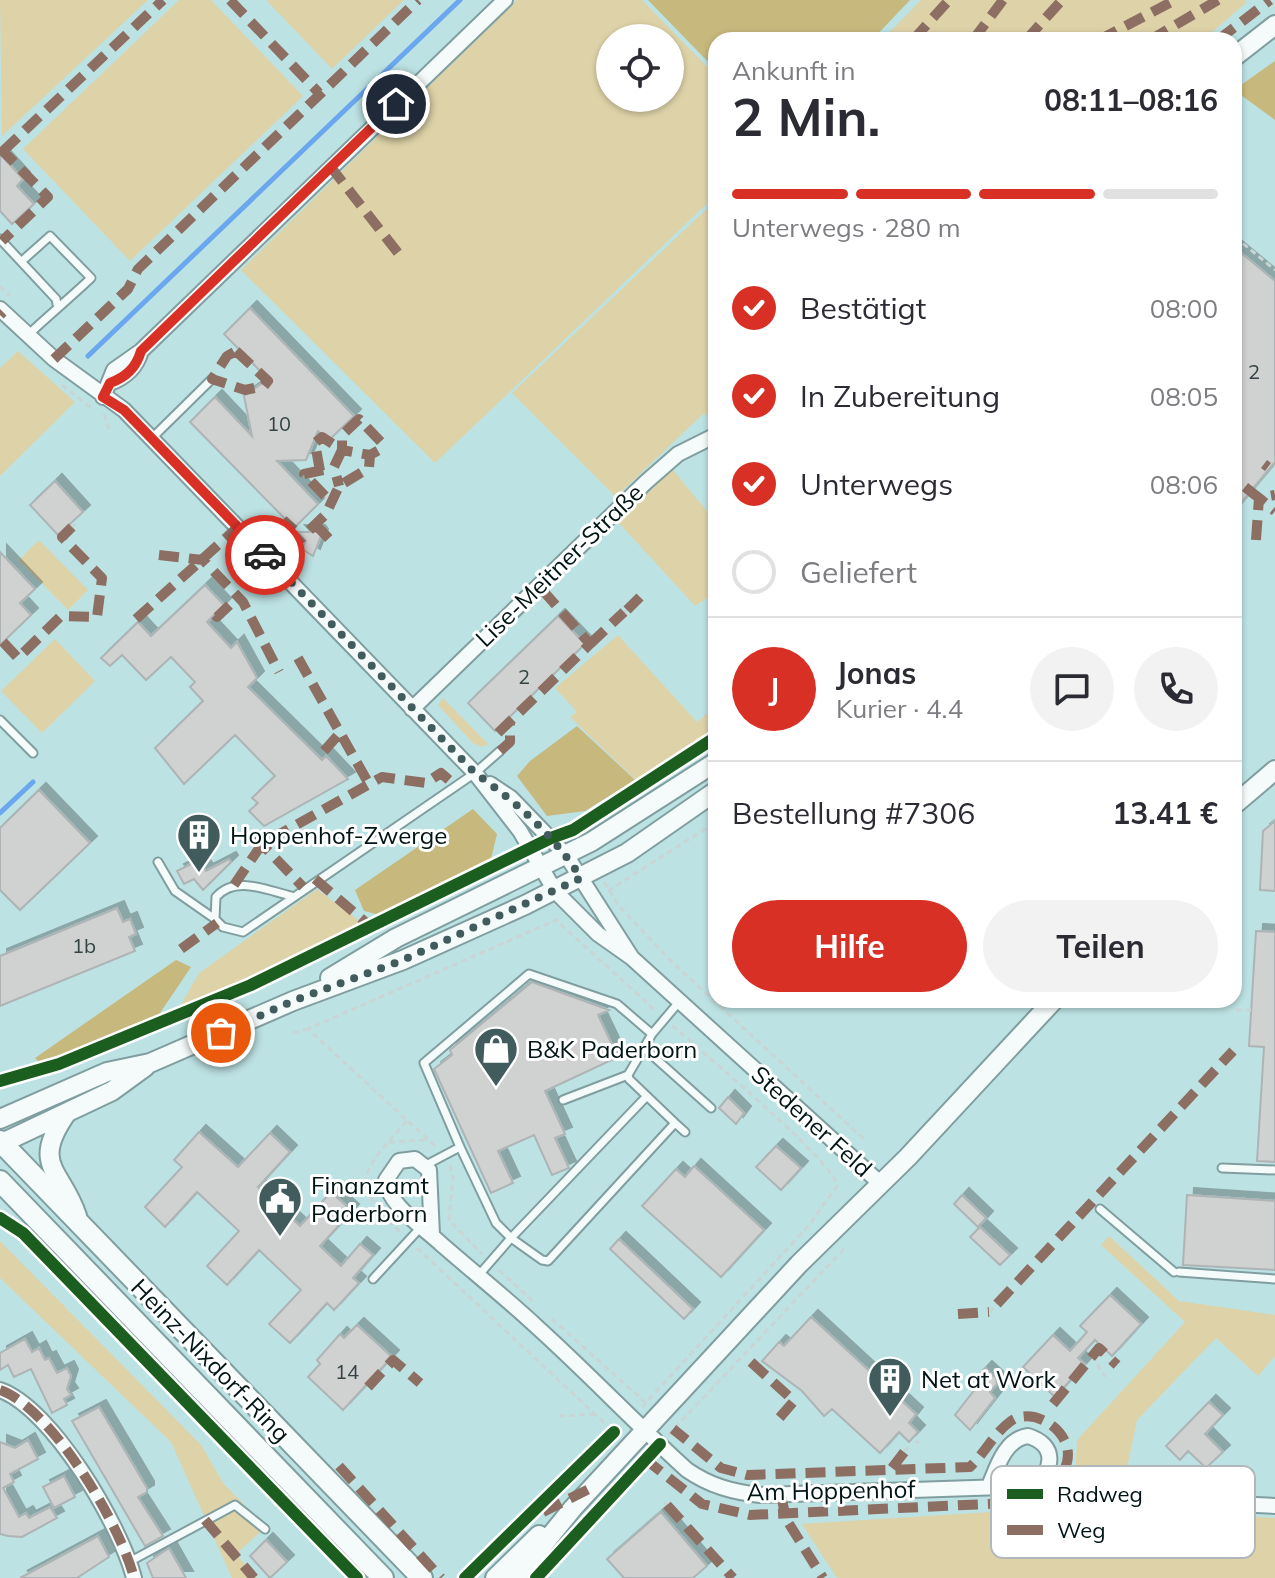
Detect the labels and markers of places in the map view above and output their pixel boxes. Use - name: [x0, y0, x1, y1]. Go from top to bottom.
- pin: [362, 70, 430, 138]
- building icon: Hoppenhof-Zwerge: [175, 811, 223, 874]
- place label: Hoppenhof-Zwerge: [230, 820, 447, 850]
- pin: [187, 999, 255, 1067]
- shop icon: B&K Paderborn: [472, 1025, 520, 1088]
- place label: B&K Paderborn: [527, 1034, 697, 1064]
- place label: Finanzamt Paderborn: [311, 1170, 429, 1228]
- public building icon: Finanzamt Paderborn: [256, 1175, 304, 1238]
- building icon: Net at Work: [866, 1355, 914, 1418]
- place label: Net at Work: [921, 1364, 1056, 1394]

